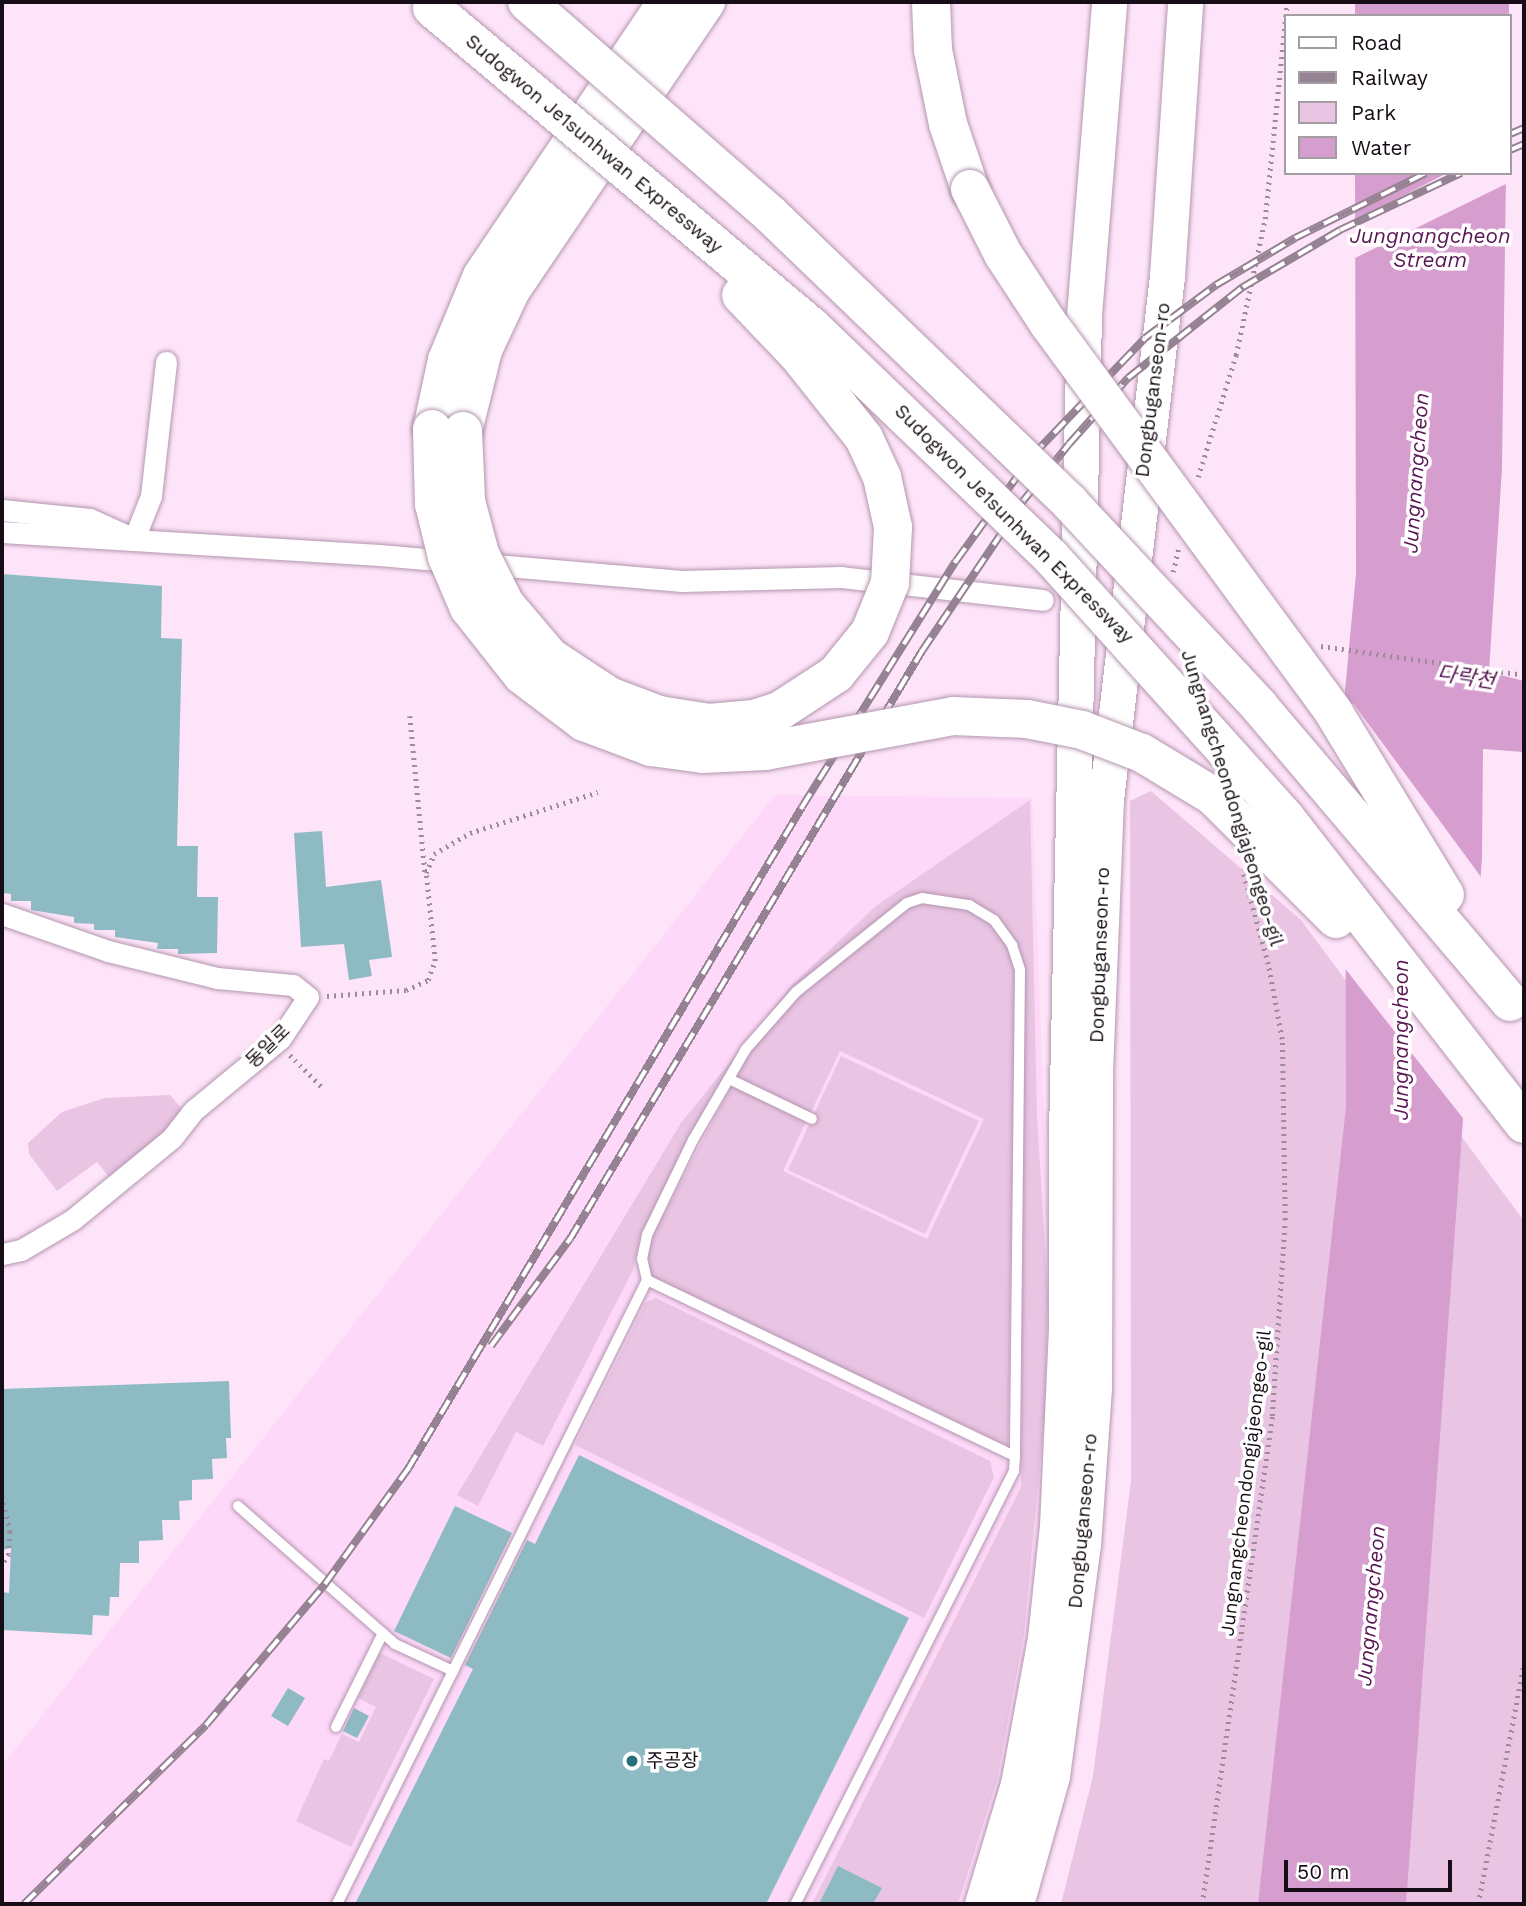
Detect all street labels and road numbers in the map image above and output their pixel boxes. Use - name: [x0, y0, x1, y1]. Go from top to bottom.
- street label: Sudogwon Je1sunhwan Expressway: [461, 30, 727, 258]
- street label: Dongbuganseon-ro: [1131, 301, 1175, 479]
- street label: Sudogwon Je1sunhwan Expressway: [890, 400, 1138, 648]
- street label: Jungnangcheondongjajeongeo-gil: [1176, 647, 1288, 949]
- street label: Dongbuganseon-ro: [1086, 867, 1114, 1043]
- street label: 동일로: [241, 1020, 295, 1072]
- street label: Jungnangcheondongjajeongeo-gil: [1216, 1329, 1276, 1637]
- street label: Dongbuganseon-ro: [1064, 1432, 1102, 1610]

